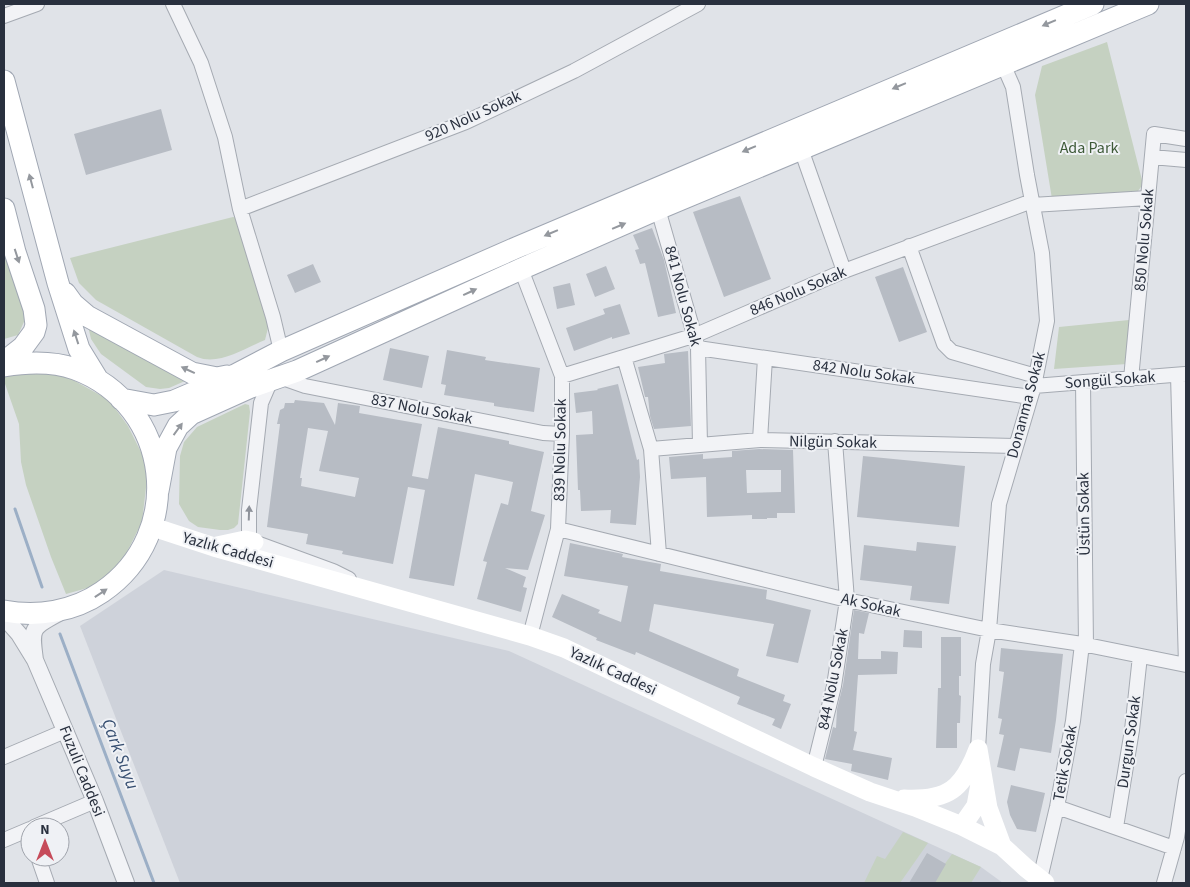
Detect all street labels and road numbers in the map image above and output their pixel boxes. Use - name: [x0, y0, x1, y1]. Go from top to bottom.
- street label: 920 Nolu Sokak: [421, 85, 525, 147]
- street label: 850 Nolu Sokak: [1129, 188, 1159, 292]
- street label: 841 Nolu Sokak: [659, 243, 707, 349]
- street label: 846 Nolu Sokak: [746, 261, 850, 321]
- street label: Donanma Sokak: [1001, 349, 1051, 461]
- street label: 842 Nolu Sokak: [811, 354, 917, 390]
- street label: Songül Sokak: [1064, 366, 1156, 394]
- street label: 837 Nolu Sokak: [369, 388, 475, 430]
- street label: 839 Nolu Sokak: [548, 398, 572, 502]
- street label: Nilgün Sokak: [789, 430, 877, 454]
- street label: Üstün Sokak: [1072, 472, 1096, 556]
- street label: Yazlık Caddesi: [179, 526, 276, 574]
- street label: Ak Sokak: [839, 587, 903, 623]
- street label: 844 Nolu Sokak: [812, 626, 854, 732]
- street label: Yazlık Caddesi: [565, 641, 660, 701]
- street label: Durgun Sokak: [1112, 694, 1146, 790]
- street label: Fuzuli Caddesi: [54, 722, 110, 820]
- street label: Tetik Sokak: [1048, 723, 1083, 803]

